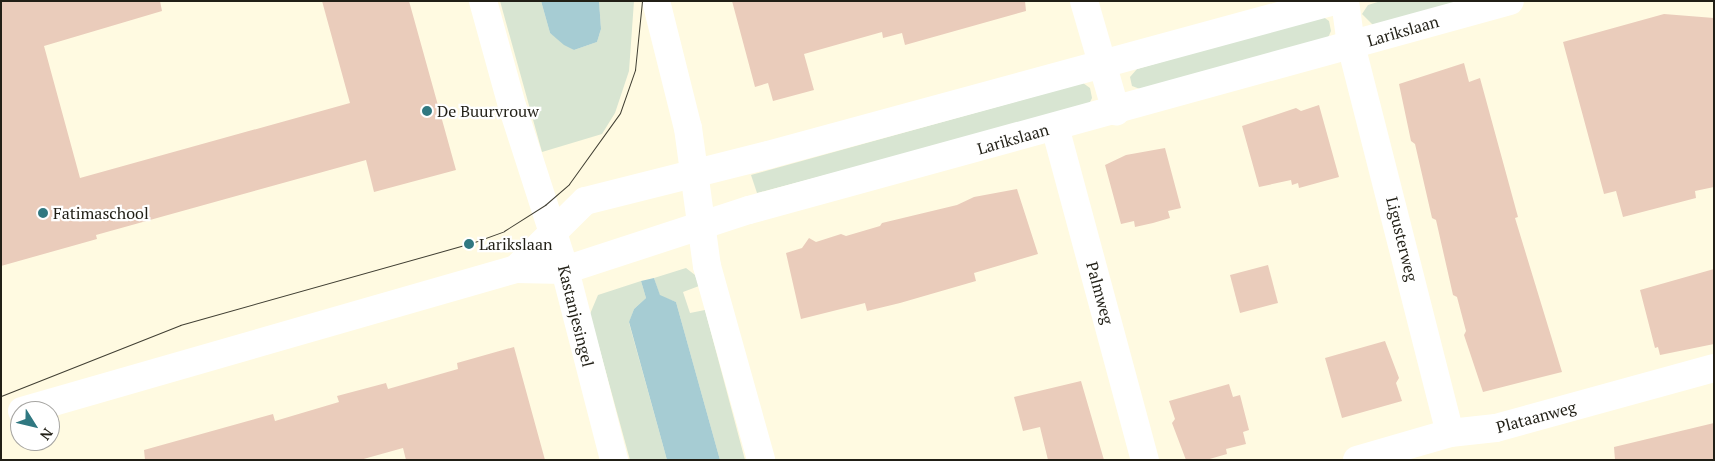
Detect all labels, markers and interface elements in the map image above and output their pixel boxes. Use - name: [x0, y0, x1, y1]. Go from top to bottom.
- street label: Larikslaan: [1365, 12, 1441, 50]
- place label: De Buurvrouw: [437, 101, 539, 121]
- marker: De Buurvrouw: [421, 105, 433, 117]
- street label: Larikslaan: [975, 120, 1051, 158]
- street label: Ligusterweg: [1382, 195, 1422, 283]
- place label: Fatimaschool: [53, 203, 149, 223]
- marker: Fatimaschool: [37, 207, 49, 219]
- place label: Larikslaan: [479, 234, 552, 254]
- marker: Larikslaan: [463, 238, 475, 250]
- street label: Palmweg: [1082, 260, 1118, 326]
- street label: Kastanjesingel: [554, 263, 598, 369]
- street label: Plataanweg: [1494, 397, 1578, 437]
- north arrow: [10, 401, 60, 451]
- text: N: [36, 425, 58, 444]

